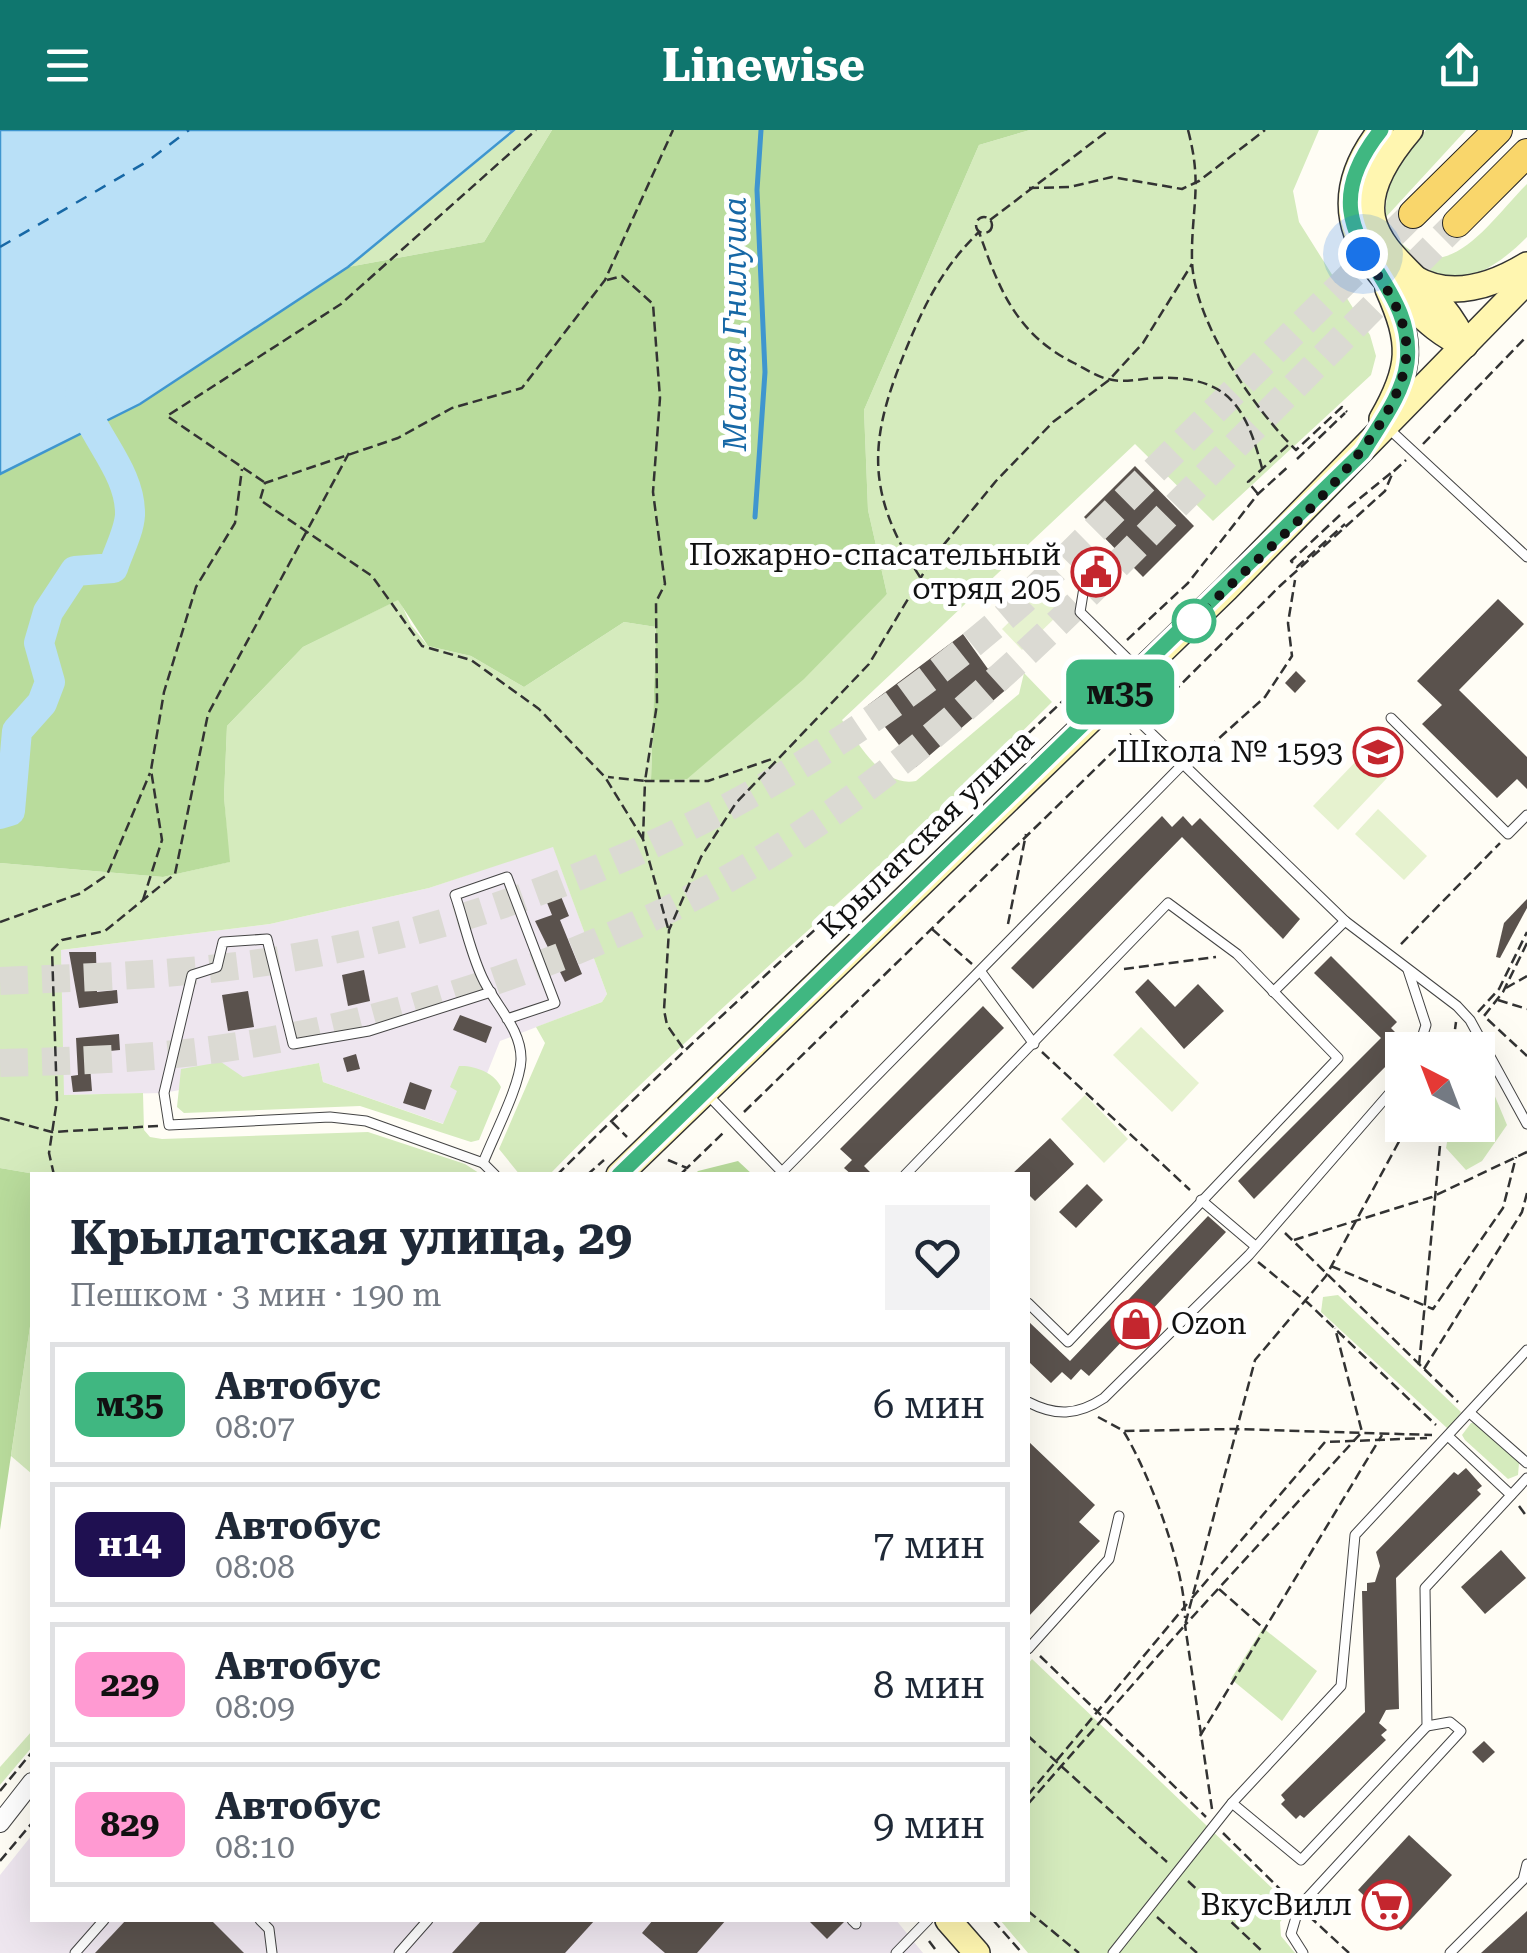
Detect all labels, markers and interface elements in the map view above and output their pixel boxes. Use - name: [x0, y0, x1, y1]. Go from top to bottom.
- icon: menu: [40, 38, 95, 93]
- icon: share: [1432, 38, 1487, 93]
- text: Linewise: [662, 39, 865, 92]
- water label: Малая Гнилуша: [716, 197, 754, 452]
- your location: [1338, 229, 1388, 279]
- place label: Пожарно-спасательный отряд 205: [689, 537, 1061, 606]
- public building icon: Пожарно-спасательный отряд 205: [1070, 546, 1122, 598]
- unlabelled marker: [1173, 600, 1215, 642]
- line badge: м35: [1062, 660, 1178, 724]
- text: м35: [1086, 672, 1154, 713]
- street label: Крылатская улица: [811, 722, 1040, 945]
- school or university icon: Школа № 1593: [1352, 726, 1404, 778]
- place label: Школа № 1593: [1117, 734, 1343, 769]
- north arrow: [1385, 1032, 1495, 1142]
- map controls: [1385, 1032, 1495, 1142]
- button: heart: [885, 1205, 990, 1310]
- text: Крылатская улица, 29: [70, 1210, 632, 1266]
- text: Пешком · 3 мин · 190 m: [70, 1276, 442, 1314]
- shop icon: Ozon: [1110, 1298, 1162, 1350]
- place label: Ozon: [1171, 1306, 1247, 1341]
- text: Автобус: [215, 1364, 381, 1408]
- text: 6 мин: [873, 1383, 985, 1427]
- text: м35: [96, 1384, 164, 1425]
- text: 08:07: [215, 1408, 295, 1446]
- text: Автобус: [215, 1504, 381, 1548]
- text: 7 мин: [873, 1523, 985, 1567]
- text: н14: [99, 1524, 161, 1565]
- text: 08:08: [215, 1548, 295, 1586]
- text: Автобус: [215, 1644, 381, 1688]
- text: 8 мин: [873, 1663, 985, 1707]
- text: 229: [101, 1664, 159, 1705]
- text: 08:09: [215, 1688, 295, 1726]
- text: Автобус: [215, 1784, 381, 1828]
- text: 9 мин: [873, 1803, 985, 1847]
- text: 829: [101, 1804, 159, 1845]
- text: 08:10: [215, 1828, 295, 1866]
- supermarket icon: ВкусВилл: [1361, 1879, 1413, 1931]
- place label: ВкусВилл: [1201, 1887, 1352, 1922]

